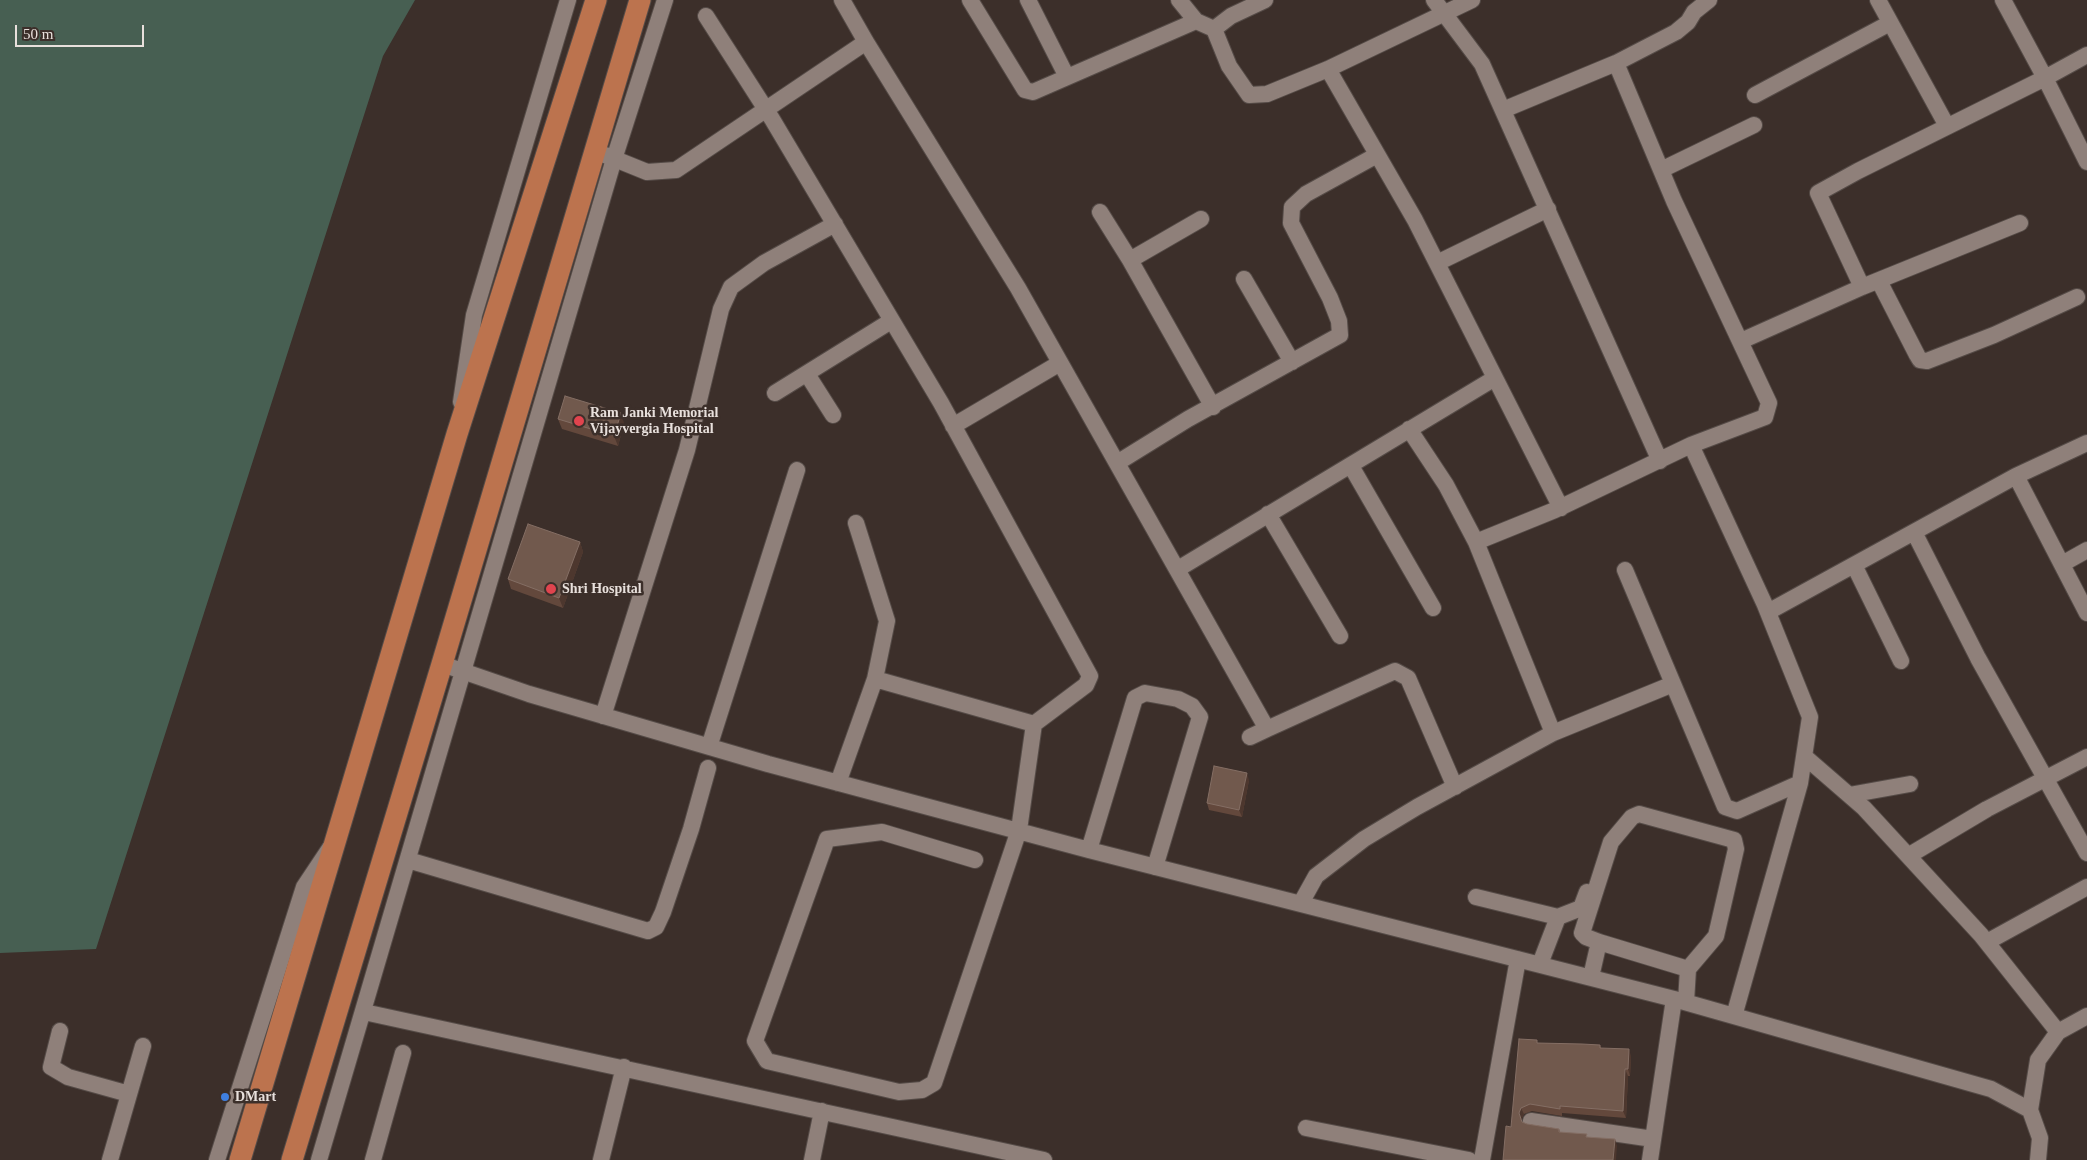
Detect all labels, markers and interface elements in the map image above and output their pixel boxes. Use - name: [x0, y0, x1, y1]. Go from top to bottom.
- scale bar: [18, 15, 146, 47]
- text: 50 m: [23, 26, 53, 42]
- place label: Ram Janki Memorial Vijayvergia Hospital: [590, 405, 718, 438]
- marker: Ram Janki Memorial Vijayvergia Hospital: [572, 414, 586, 428]
- place label: Shri Hospital: [562, 581, 642, 597]
- marker: Shri Hospital: [544, 582, 558, 596]
- place label: DMart: [235, 1089, 276, 1105]
- marker: DMart: [219, 1091, 231, 1103]

